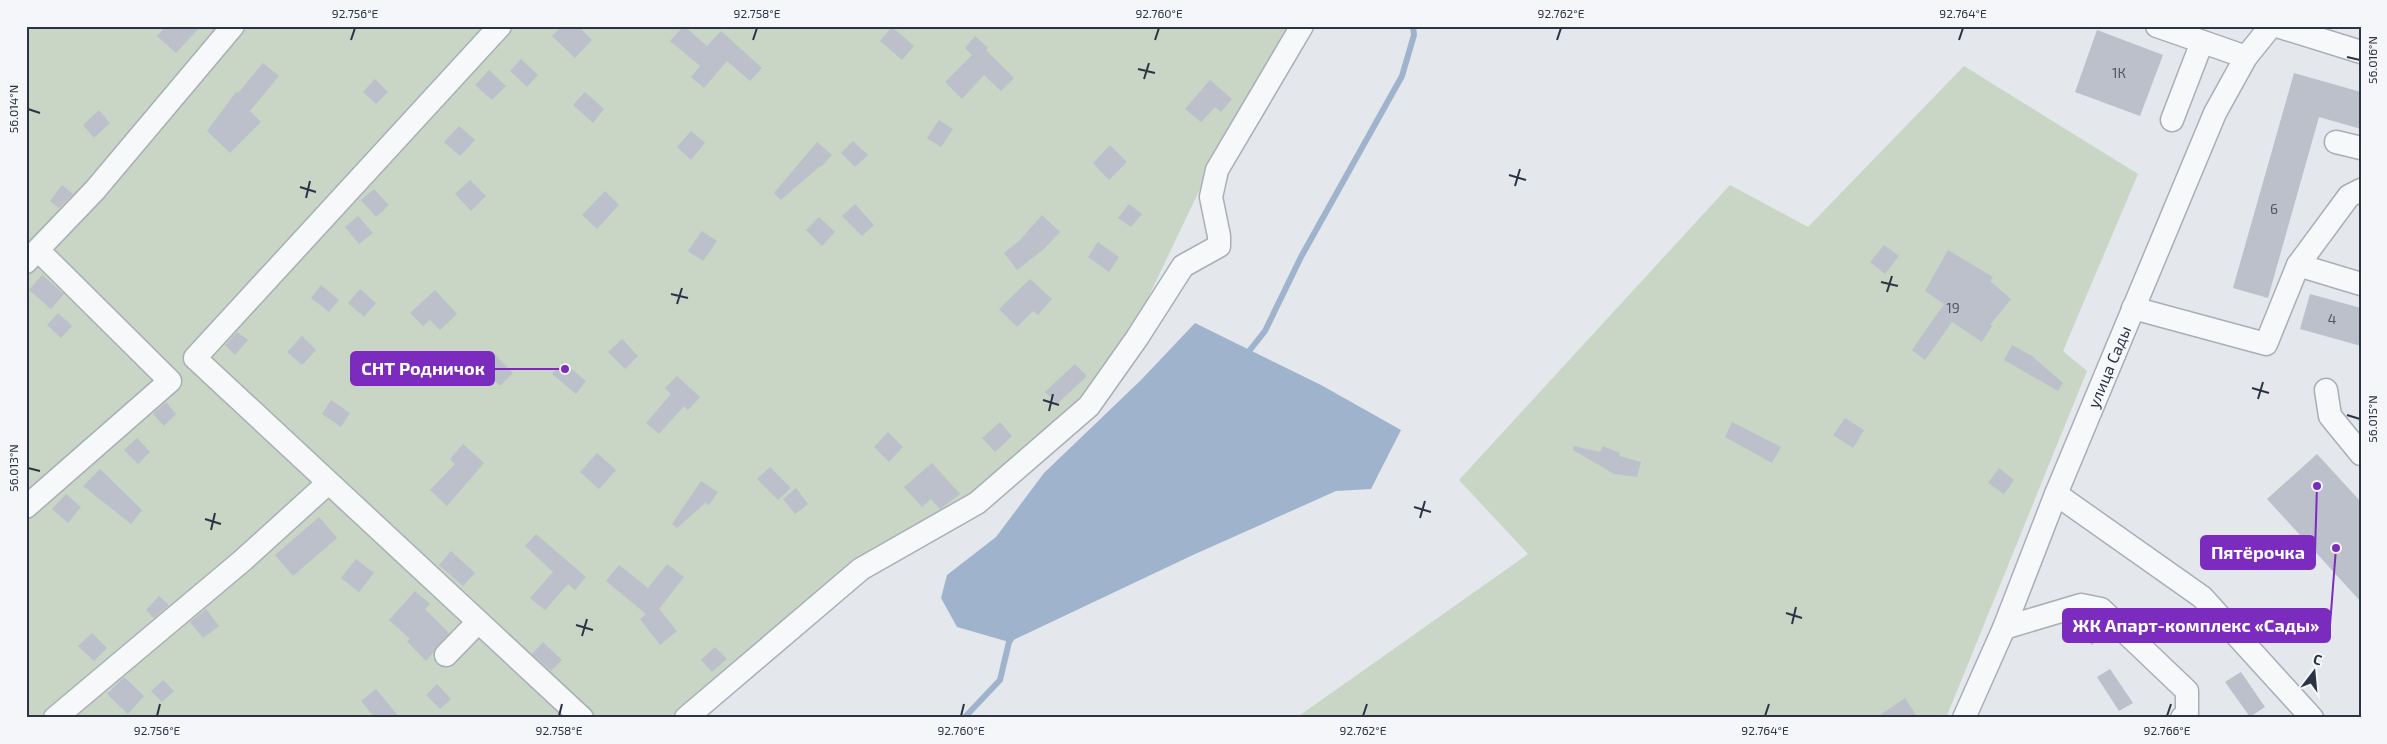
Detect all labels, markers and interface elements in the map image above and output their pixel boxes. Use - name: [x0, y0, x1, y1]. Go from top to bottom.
- text: 92.756°E: [332, 6, 378, 20]
- text: 92.758°E: [734, 6, 781, 20]
- text: 92.760°E: [1135, 6, 1183, 20]
- text: 92.762°E: [1538, 6, 1585, 20]
- text: 92.764°E: [1939, 6, 1987, 20]
- text: 56.016°N: [2365, 36, 2379, 84]
- house number: 1К: [2112, 64, 2126, 81]
- text: 56.014°N: [6, 85, 20, 133]
- house number: 6: [2270, 200, 2278, 217]
- house number: 19: [1946, 299, 1960, 316]
- house number: 4: [2328, 310, 2336, 327]
- street label: улица Сады: [2083, 323, 2134, 411]
- callout: СНТ Родничок: [351, 352, 494, 385]
- text: СНТ Родничок: [361, 357, 485, 379]
- text: 56.015°N: [2365, 395, 2379, 443]
- text: 56.013°N: [6, 444, 20, 492]
- callout: Пятёрочка: [2201, 536, 2315, 569]
- text: Пятёрочка: [2211, 541, 2305, 563]
- callout: ЖК Апарт-комплекс «Сады»: [2063, 609, 2330, 642]
- text: ЖК Апарт-комплекс «Сады»: [2073, 614, 2319, 636]
- north arrow: [2290, 646, 2340, 696]
- text: С: [2311, 650, 2324, 668]
- text: 92.756°E: [134, 723, 180, 737]
- text: 92.758°E: [536, 723, 583, 737]
- text: 92.760°E: [937, 723, 985, 737]
- text: 92.762°E: [1340, 723, 1387, 737]
- text: 92.764°E: [1741, 723, 1789, 737]
- text: 92.766°E: [2144, 723, 2191, 737]

